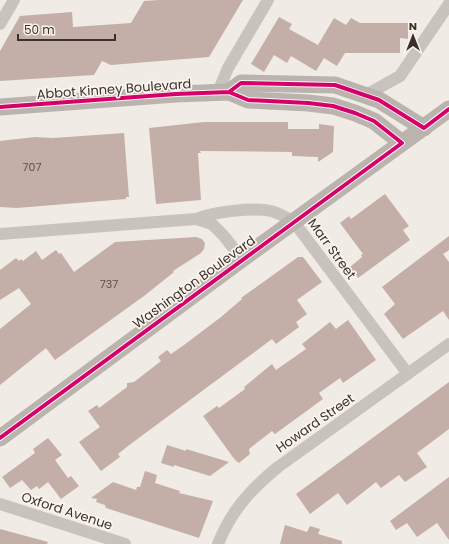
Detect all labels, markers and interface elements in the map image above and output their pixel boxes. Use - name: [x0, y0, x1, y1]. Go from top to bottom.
- scale bar: [18, 16, 115, 42]
- north arrow: [393, 16, 433, 56]
- text: N: [409, 18, 417, 34]
- text: 50 m: [24, 21, 55, 38]
- street label: Abbot Kinney Boulevard: [36, 74, 192, 104]
- house number: 707: [23, 159, 41, 175]
- street label: Marr Street: [303, 215, 361, 284]
- street label: Washington Boulevard: [129, 231, 259, 333]
- house number: 737: [100, 276, 118, 292]
- street label: Howard Street: [272, 389, 358, 457]
- street label: Oxford Avenue: [19, 487, 115, 535]

